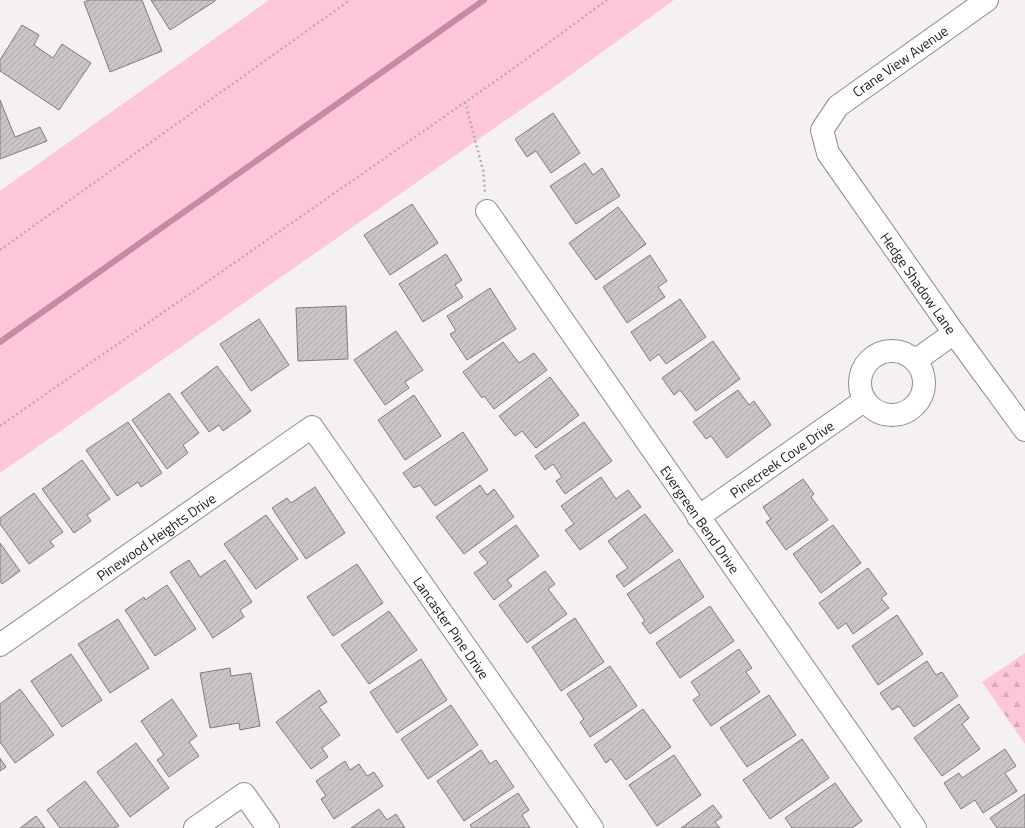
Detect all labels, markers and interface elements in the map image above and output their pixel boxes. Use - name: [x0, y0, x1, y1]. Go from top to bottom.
- street label: Crane View Avenue: [848, 20, 952, 102]
- street label: Hedge Shadow Lane: [876, 228, 962, 338]
- street label: Pinecreek Cove Drive: [725, 415, 838, 502]
- street label: Evergreen Bend Drive: [656, 461, 746, 577]
- street label: Pinewood Heights Drive: [92, 487, 220, 585]
- street label: Lancaster Pine Drive: [409, 572, 495, 683]

